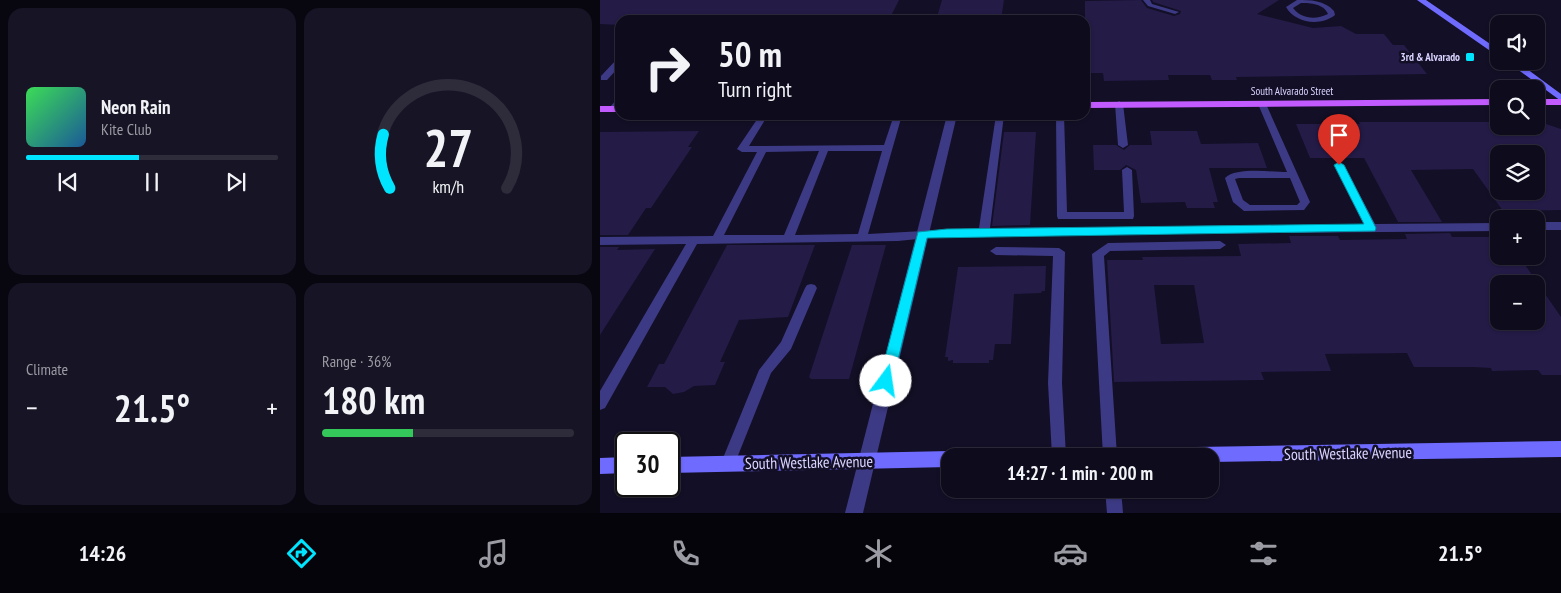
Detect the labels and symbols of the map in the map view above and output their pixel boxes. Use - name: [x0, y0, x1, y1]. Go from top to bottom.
- place label: 3rd & Alvarado: [1400, 50, 1460, 64]
- marker: 3rd & Alvarado: [1464, 51, 1476, 63]
- street label: South Alvarado Street: [1251, 84, 1333, 98]
- pin: [1318, 114, 1360, 165]
- position arrow: [859, 354, 911, 406]
- speed limit sign: 30: [615, 432, 680, 497]
- street label: South Westlake Avenue: [1284, 442, 1412, 464]
- street label: South Westlake Avenue: [745, 451, 873, 473]

